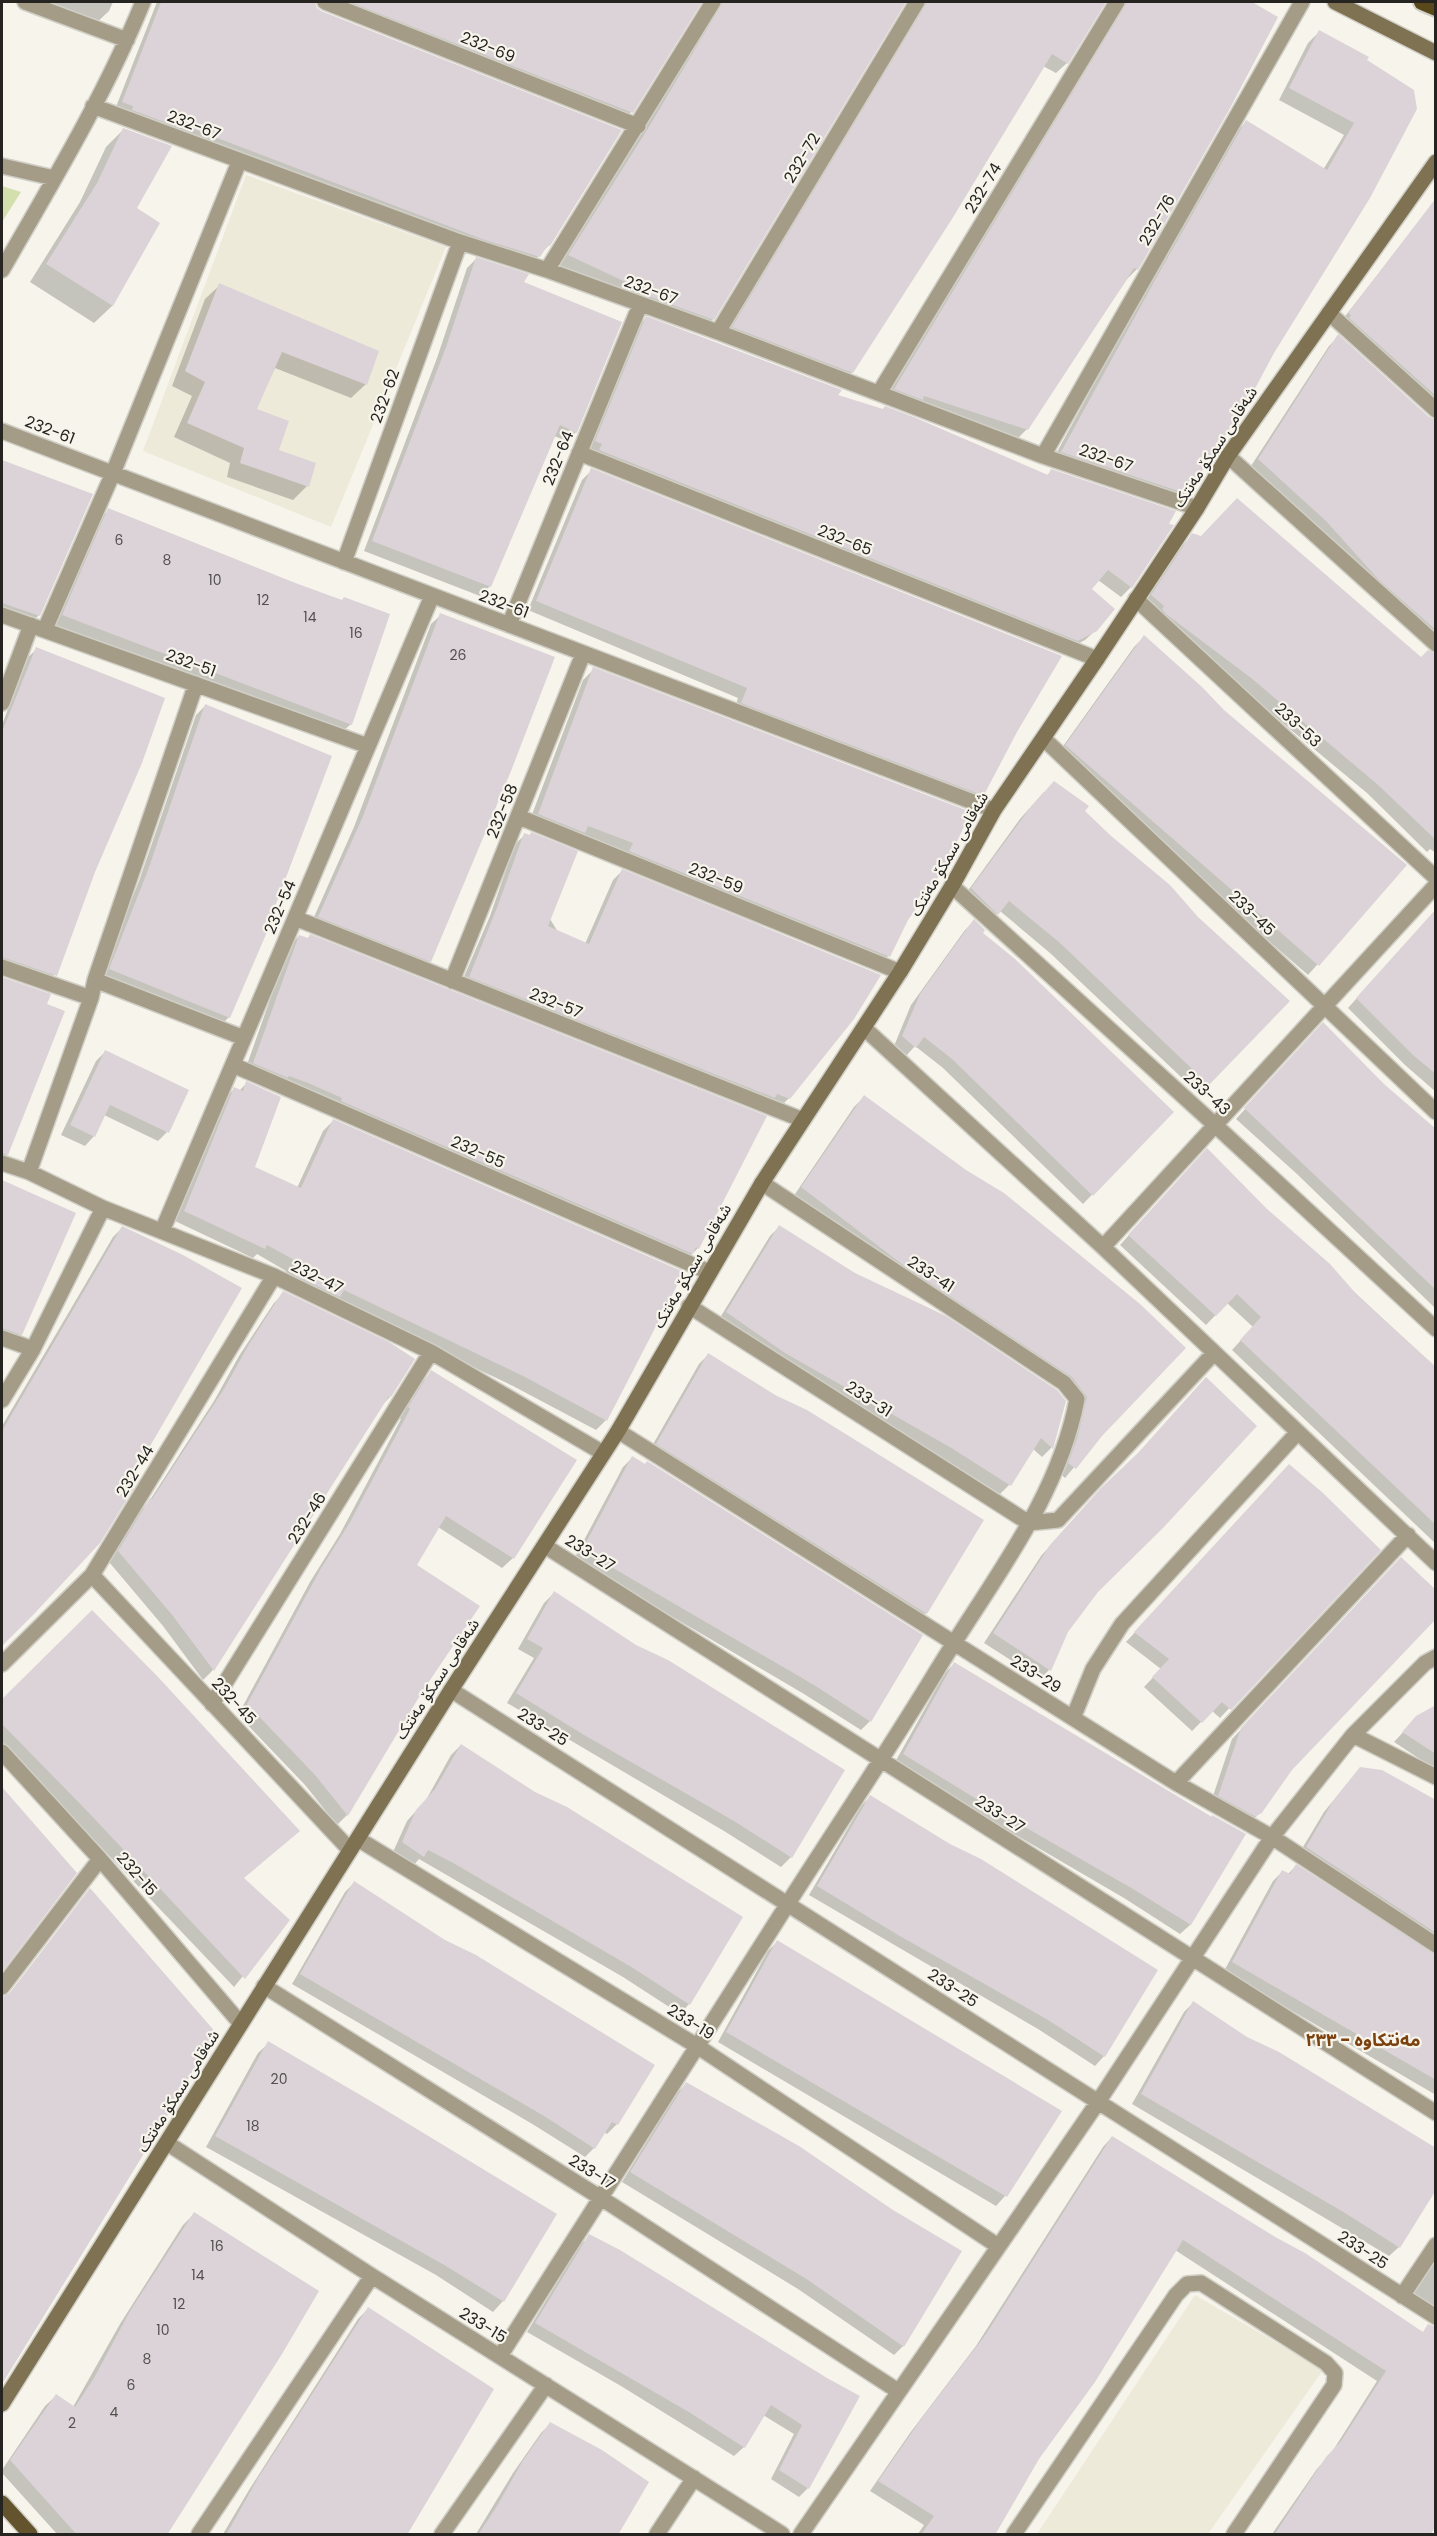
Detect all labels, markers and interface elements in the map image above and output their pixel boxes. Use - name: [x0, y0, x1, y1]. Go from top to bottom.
- street label: 232-69: [457, 26, 519, 68]
- street label: 232-67: [164, 104, 224, 146]
- street label: 232-72: [778, 129, 826, 187]
- street label: 232-74: [959, 158, 1007, 218]
- street label: 232-76: [1133, 190, 1181, 250]
- street label: 232-67: [621, 270, 681, 310]
- street label: 232-62: [365, 366, 405, 426]
- street label: شەقامی سمکۆ مەنتک: [1167, 382, 1263, 512]
- street label: 232-61: [22, 410, 78, 450]
- street label: 232-64: [537, 427, 579, 489]
- street label: 232-67: [1076, 438, 1136, 478]
- street label: 232-65: [814, 519, 876, 561]
- house number: 6: [115, 530, 124, 550]
- house number: 8: [163, 550, 172, 570]
- house number: 10: [208, 570, 222, 590]
- street label: 232-61: [476, 584, 532, 624]
- house number: 12: [257, 590, 269, 610]
- house number: 14: [303, 607, 317, 627]
- house number: 16: [349, 623, 363, 643]
- street label: 232-51: [163, 643, 219, 683]
- house number: 26: [450, 645, 467, 665]
- street label: 233-53: [1270, 697, 1326, 753]
- street label: 232-58: [481, 780, 523, 842]
- street label: شەقامی سمکۆ مەنتک: [904, 787, 994, 921]
- street label: 232-59: [685, 857, 747, 899]
- street label: 232-54: [258, 876, 302, 938]
- street label: 233-45: [1224, 885, 1280, 941]
- street label: 232-57: [526, 982, 586, 1024]
- street label: 233-43: [1178, 1066, 1236, 1120]
- street label: 232-55: [447, 1130, 509, 1174]
- street label: شەقامی سمکۆ مەنتک: [647, 1199, 737, 1333]
- street label: 233-41: [903, 1250, 959, 1298]
- street label: 232-47: [287, 1255, 347, 1300]
- street label: 233-31: [841, 1375, 897, 1423]
- street label: 232-44: [111, 1441, 159, 1501]
- street label: 232-46: [282, 1488, 332, 1548]
- street label: 233-27: [561, 1529, 620, 1577]
- street label: شەقامی سمکۆ مەنتک: [389, 1614, 485, 1744]
- street label: 233-29: [1006, 1649, 1066, 1699]
- street label: 232-45: [206, 1672, 262, 1730]
- street label: 233-25: [513, 1702, 573, 1752]
- street label: 233-27: [971, 1789, 1029, 1839]
- street label: 232-15: [111, 1847, 163, 1901]
- street label: 233-25: [923, 1963, 983, 2013]
- street label: 233-19: [663, 1998, 719, 2046]
- street label: شەقامی سمکۆ مەنتک: [131, 2025, 225, 2157]
- district label: مەنتکاوە - ٢٣٣: [1306, 2027, 1420, 2052]
- house number: 20: [271, 2069, 287, 2089]
- house number: 18: [246, 2116, 260, 2136]
- street label: 233-17: [564, 2149, 620, 2195]
- street label: 233-25: [1333, 2225, 1393, 2275]
- house number: 16: [210, 2236, 224, 2256]
- house number: 14: [191, 2265, 205, 2285]
- house number: 12: [173, 2294, 185, 2314]
- street label: 233-15: [455, 2301, 511, 2349]
- house number: 10: [156, 2320, 170, 2340]
- house number: 8: [143, 2349, 152, 2369]
- house number: 6: [127, 2375, 136, 2395]
- house number: 4: [110, 2402, 119, 2422]
- house number: 2: [68, 2413, 76, 2433]

